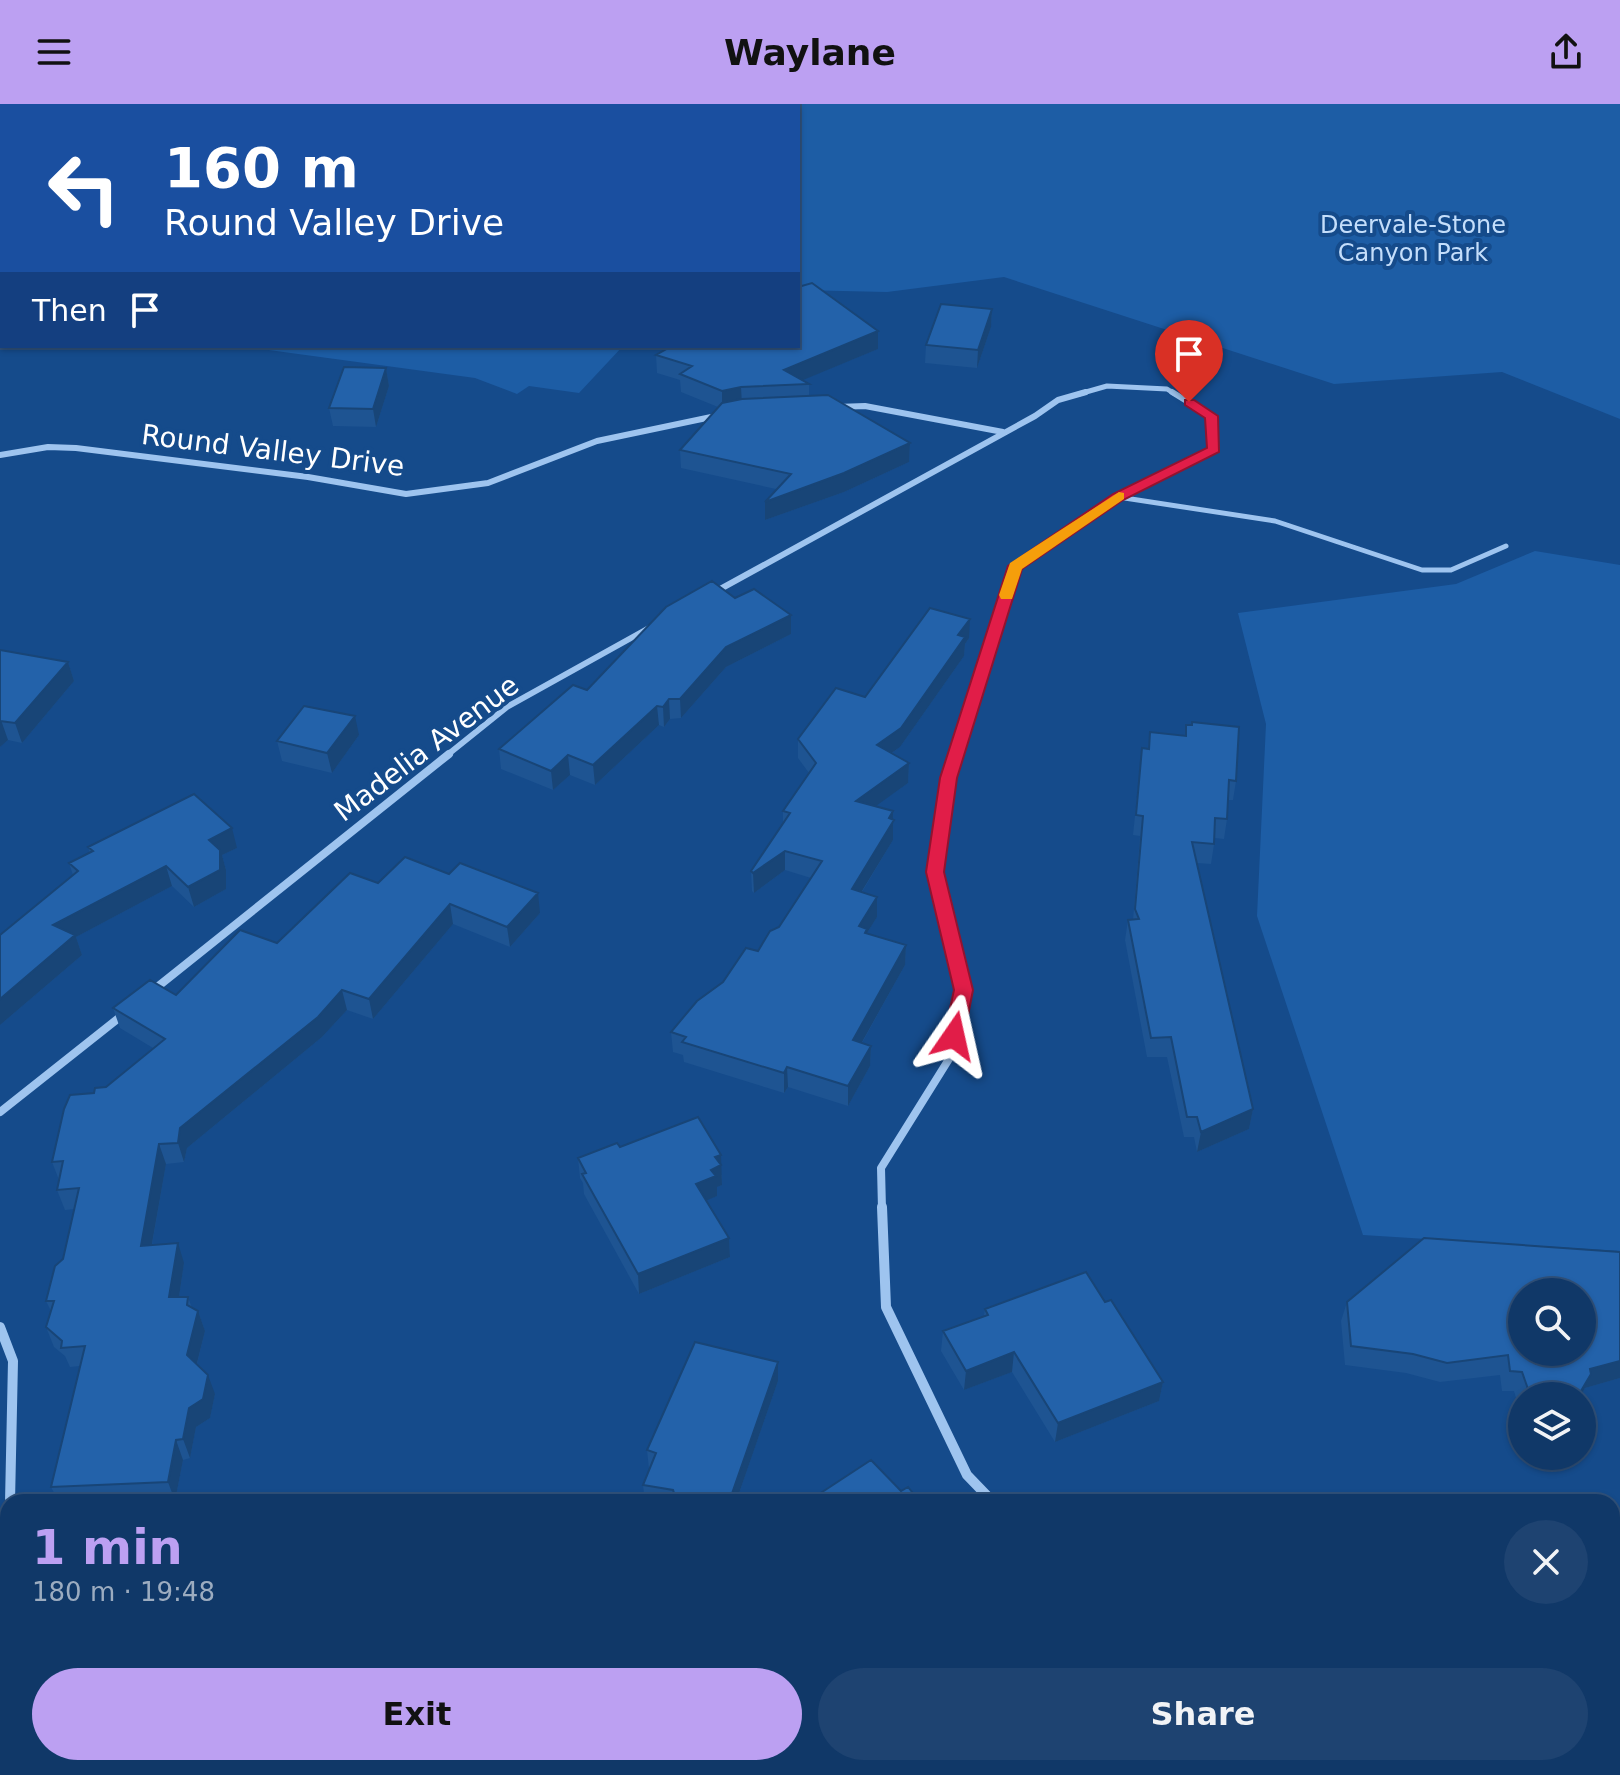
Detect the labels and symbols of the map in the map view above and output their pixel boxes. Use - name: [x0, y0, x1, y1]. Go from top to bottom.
- park label: Deervale-Stone Canyon Park: [1320, 211, 1506, 267]
- pin: [1155, 320, 1223, 402]
- street label: Round Valley Drive: [140, 418, 406, 483]
- street label: Madelia Avenue: [328, 668, 525, 828]
- position arrow: [912, 994, 996, 1078]

